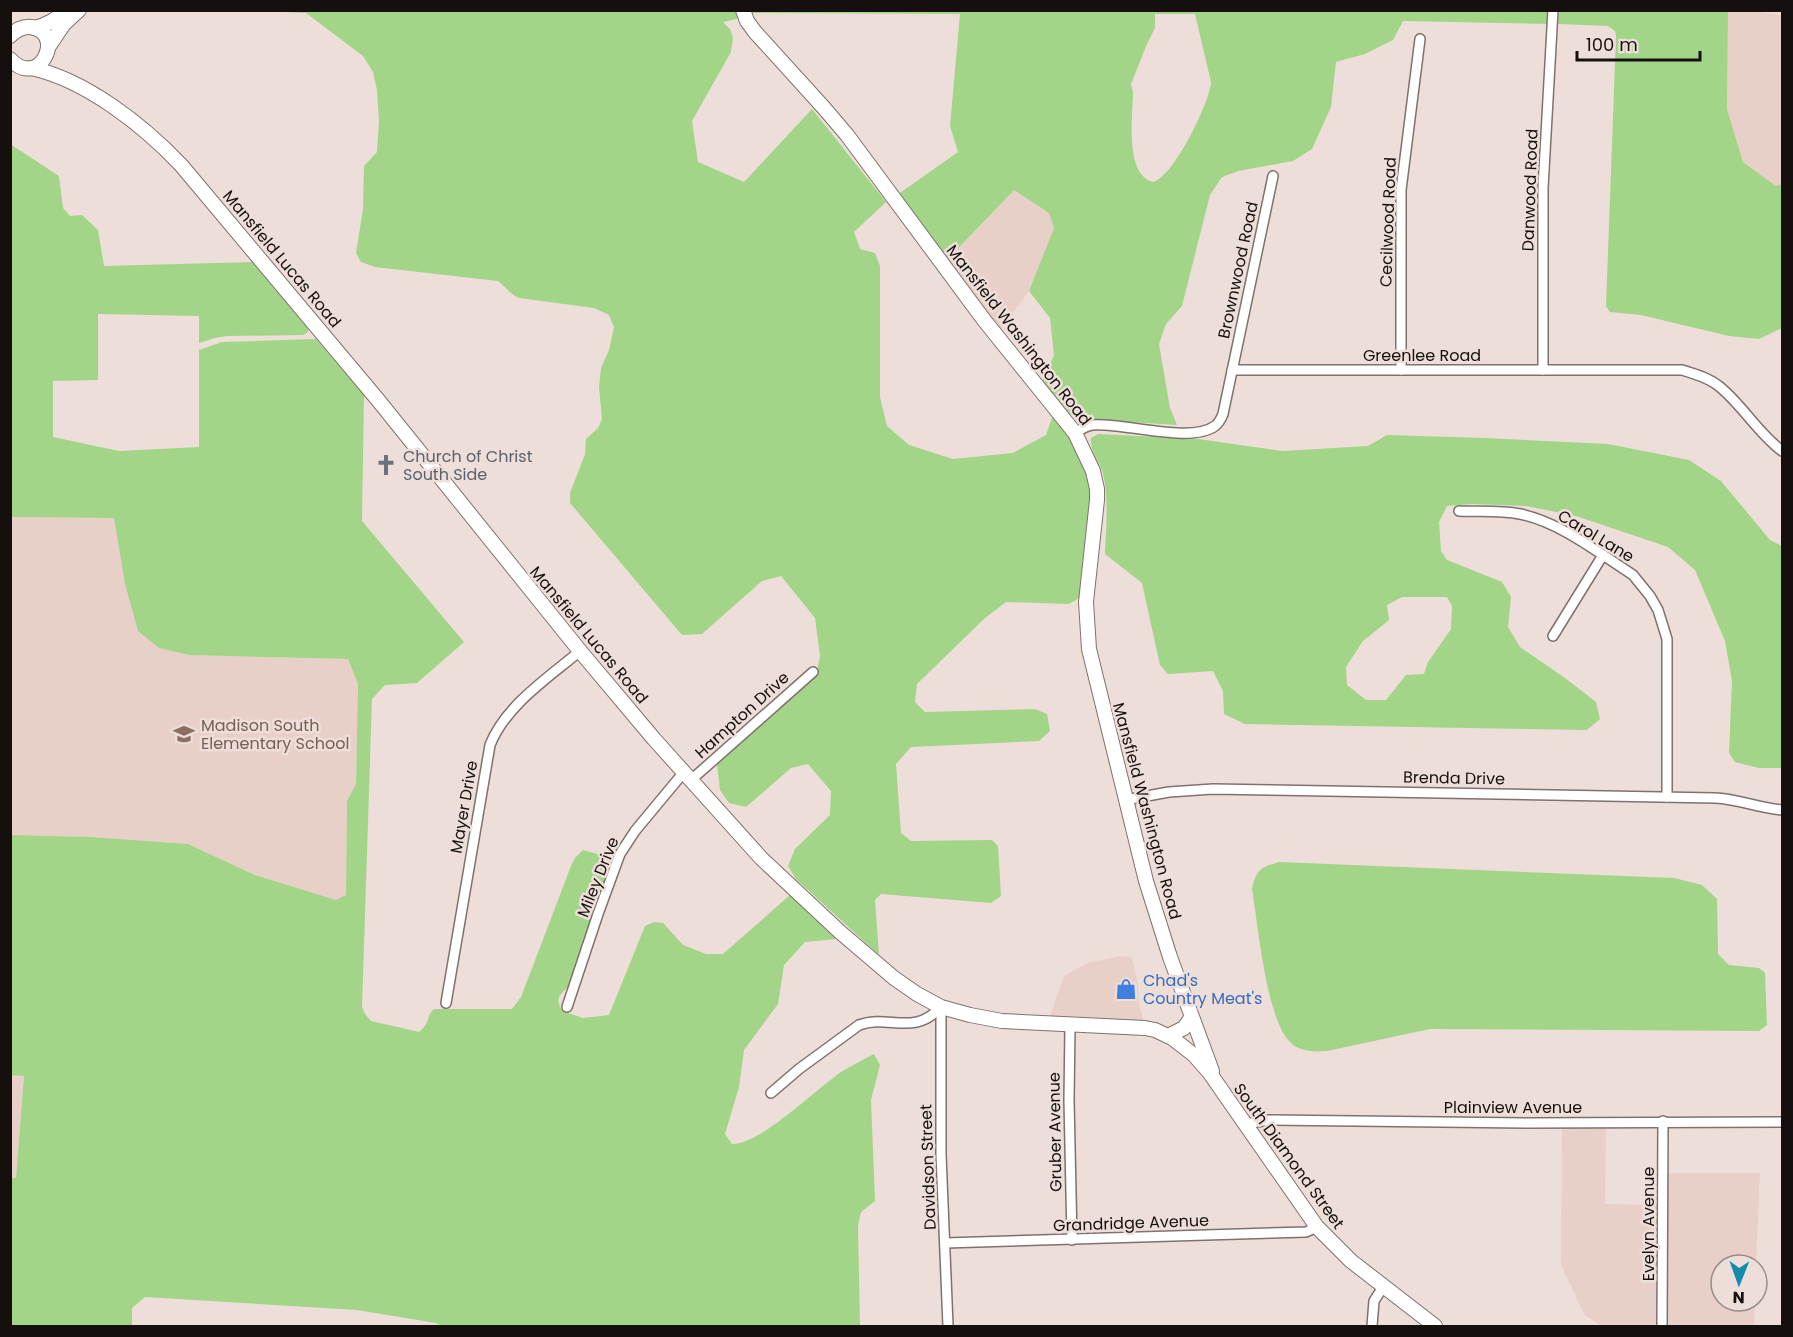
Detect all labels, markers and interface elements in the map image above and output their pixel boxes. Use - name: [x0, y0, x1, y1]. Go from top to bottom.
- scale bar: [1577, 24, 1700, 62]
- text: 100 m: [1586, 32, 1638, 57]
- street label: Danwood Road: [1516, 128, 1544, 252]
- street label: Cecilwood Road: [1374, 157, 1402, 287]
- street label: Mansfield Lucas Road: [218, 185, 346, 333]
- street label: Brownwood Road: [1212, 199, 1264, 341]
- street label: Mansfield Washington Road: [941, 240, 1097, 430]
- street label: Greenlee Road: [1363, 344, 1481, 367]
- place label: Church of Christ South Side: [403, 445, 533, 486]
- church icon: Church of Christ South Side: [374, 453, 398, 477]
- street label: Carol Lane: [1553, 504, 1639, 568]
- street label: Mansfield Lucas Road: [525, 561, 653, 709]
- street label: Hampton Drive: [690, 666, 794, 764]
- street label: Mansfield Washington Road: [1107, 700, 1187, 922]
- place label: Madison South Elementary School: [201, 714, 349, 755]
- school or university icon: Madison South Elementary School: [172, 722, 196, 746]
- street label: Mayer Drive: [445, 759, 483, 855]
- street label: Brenda Drive: [1403, 766, 1505, 790]
- street label: Miley Drive: [571, 833, 625, 921]
- place label: Chad's Country Meat's: [1143, 969, 1262, 1010]
- shop icon: Chad's Country Meat's: [1114, 977, 1138, 1001]
- street label: Gruber Avenue: [1042, 1072, 1068, 1192]
- street label: South Diamond Street: [1228, 1078, 1350, 1234]
- street label: Plainview Avenue: [1444, 1096, 1582, 1119]
- street label: Davidson Street: [914, 1104, 942, 1230]
- street label: Evelyn Avenue: [1637, 1167, 1660, 1281]
- street label: Grandridge Avenue: [1053, 1209, 1209, 1237]
- north arrow: [1709, 1253, 1769, 1313]
- text: N: [1733, 1286, 1745, 1309]

